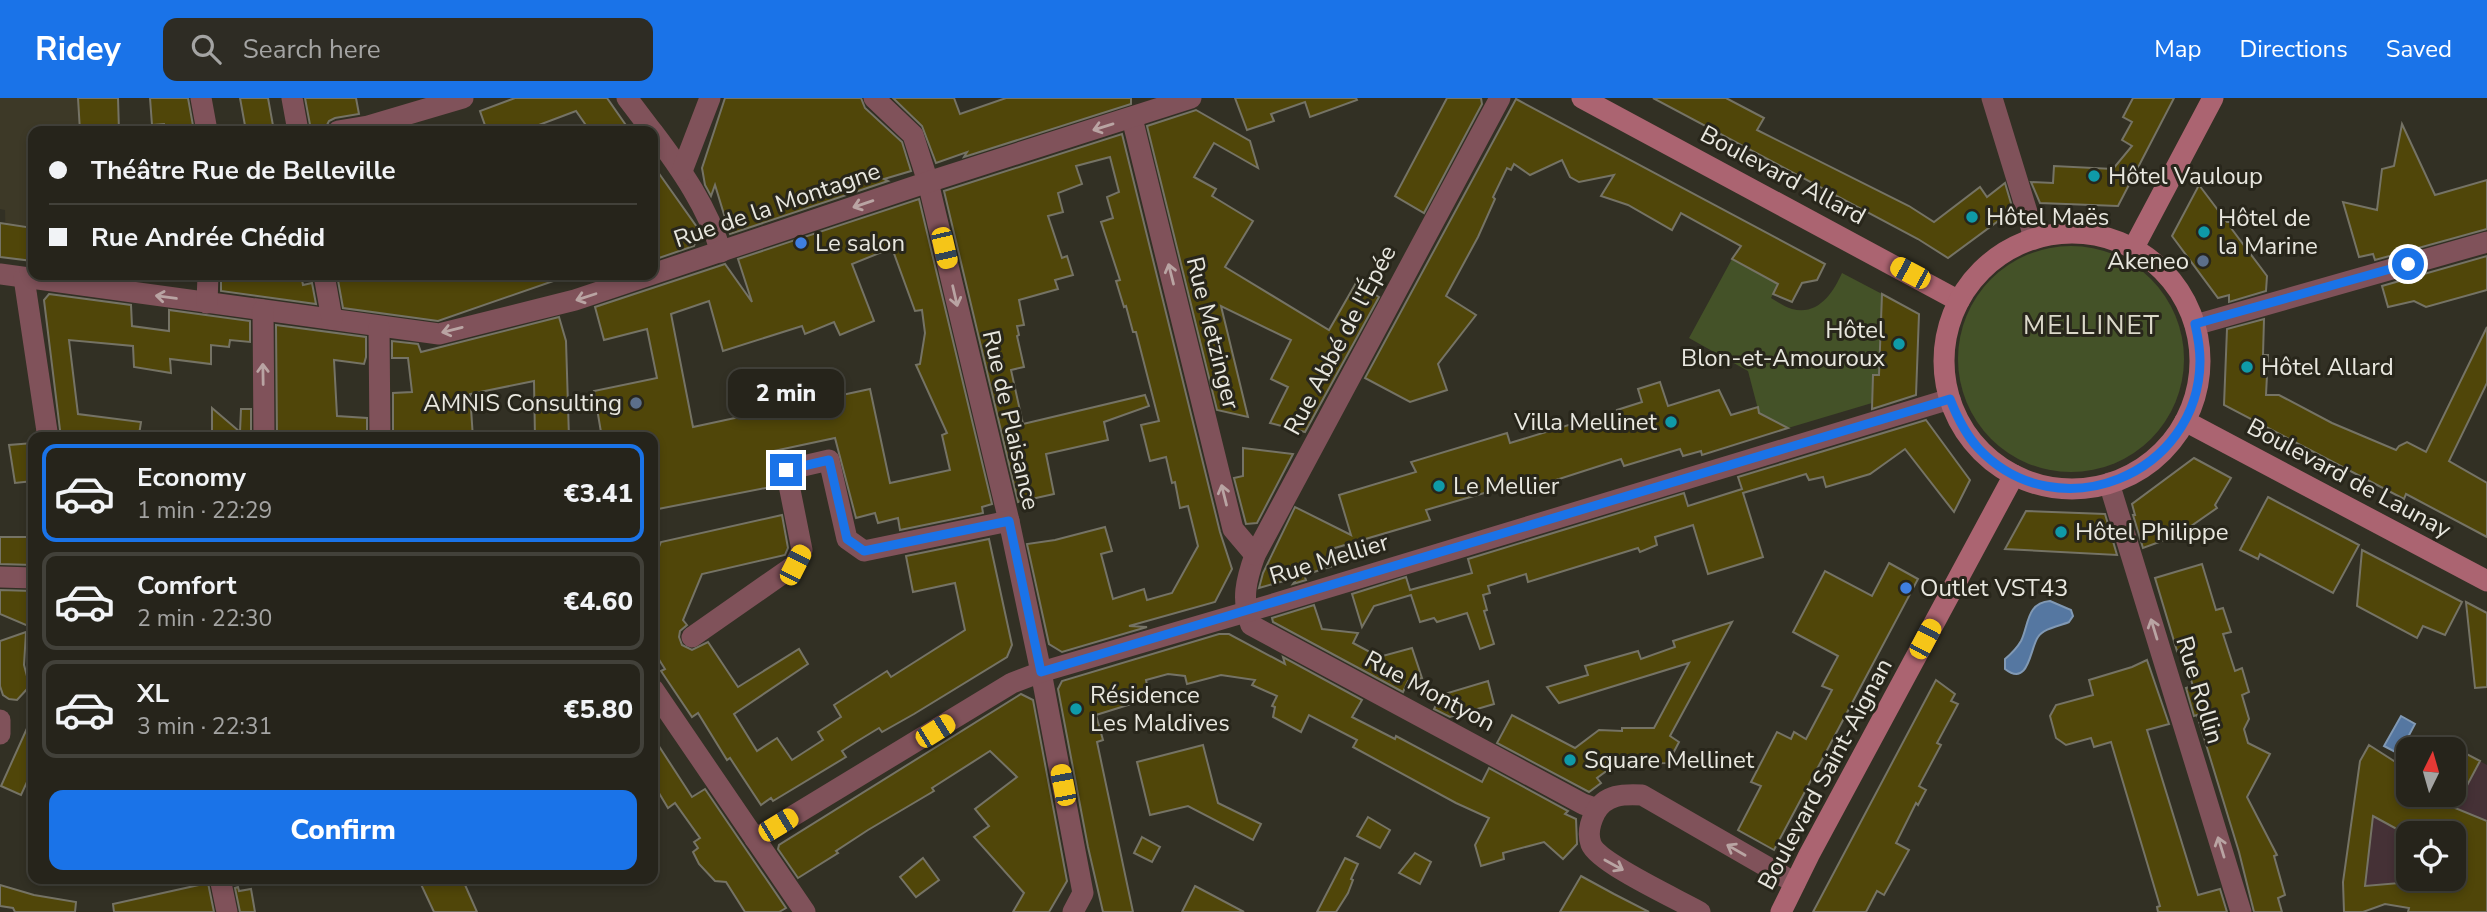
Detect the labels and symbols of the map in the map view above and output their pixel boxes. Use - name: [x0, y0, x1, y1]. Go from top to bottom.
- street label: Boulevard Allard: [1695, 118, 1871, 232]
- one-way arrow: [1092, 122, 1114, 134]
- street label: Rue de la Montagne: [669, 155, 885, 255]
- place label: Hôtel Vauloup: [2108, 160, 2263, 192]
- marker: Hôtel Vauloup: [2086, 168, 2102, 184]
- one-way arrow: [852, 198, 874, 211]
- place label: Hôtel Maës: [1986, 201, 2109, 233]
- place label: Hôtel de la Marine: [2218, 202, 2318, 262]
- marker: Hôtel Maës: [1964, 209, 1980, 225]
- marker: Hôtel de la Marine: [2196, 224, 2212, 240]
- car: [930, 225, 959, 271]
- place label: Le salon: [815, 227, 905, 259]
- marker: Le salon: [793, 235, 809, 251]
- street label: Rue Abbé de l'Épée: [1276, 239, 1404, 441]
- place label: Akeneo: [2107, 245, 2189, 277]
- route start: [2392, 248, 2424, 280]
- street label: Rue Metzinger: [1179, 253, 1247, 413]
- marker: Akeneo: [2195, 253, 2211, 269]
- car: [1887, 254, 1934, 292]
- one-way arrow: [1164, 263, 1177, 286]
- one-way arrow: [949, 284, 962, 307]
- one-way arrow: [155, 291, 178, 304]
- one-way arrow: [575, 291, 597, 304]
- district label: MELLINET: [2023, 308, 2161, 343]
- place label: Hôtel Blon-et-Amouroux: [1681, 314, 1885, 374]
- one-way arrow: [441, 324, 464, 337]
- street label: Rue de Plaisance: [975, 327, 1047, 513]
- marker: Hôtel Blon-et-Amouroux: [1891, 336, 1907, 352]
- place label: Hôtel Allard: [2261, 351, 2394, 383]
- marker: Hôtel Allard: [2239, 359, 2255, 375]
- one-way arrow: [256, 363, 270, 386]
- callout: 2 min: [728, 368, 844, 418]
- place label: AMNIS Consulting: [423, 387, 622, 419]
- marker: AMNIS Consulting: [628, 395, 644, 411]
- place label: Villa Mellinet: [1513, 406, 1658, 438]
- street label: Boulevard de Launay: [2241, 411, 2457, 546]
- marker: Villa Mellinet: [1663, 414, 1679, 430]
- route end: [770, 454, 802, 486]
- place label: Le Mellier: [1453, 470, 1560, 502]
- marker: Le Mellier: [1431, 478, 1447, 494]
- one-way arrow: [1217, 485, 1230, 507]
- place label: Hôtel Philippe: [2075, 516, 2229, 548]
- marker: Hôtel Philippe: [2053, 524, 2069, 540]
- street label: Rue Mellier: [1266, 526, 1393, 592]
- car: [777, 542, 814, 588]
- place label: Outlet VST43: [1920, 572, 2069, 604]
- marker: Outlet VST43: [1898, 580, 1914, 596]
- car: [1906, 616, 1945, 662]
- one-way arrow: [2147, 618, 2160, 640]
- street label: Rue Rollin: [2168, 632, 2232, 748]
- street label: Rue Montyon: [1359, 643, 1501, 739]
- street label: Boulevard Saint-Aignan: [1750, 653, 1900, 895]
- place label: Résidence Les Maldives: [1090, 679, 1230, 739]
- marker: Résidence Les Maldives: [1068, 701, 1084, 717]
- car: [912, 711, 959, 751]
- north arrow: [2396, 737, 2466, 807]
- place label: Square Mellinet: [1584, 744, 1755, 776]
- marker: Square Mellinet: [1562, 752, 1578, 768]
- car: [1049, 762, 1078, 808]
- car: [755, 805, 802, 845]
- one-way arrow: [2213, 836, 2226, 858]
- one-way arrow: [1726, 843, 1746, 857]
- one-way arrow: [1604, 858, 1624, 872]

